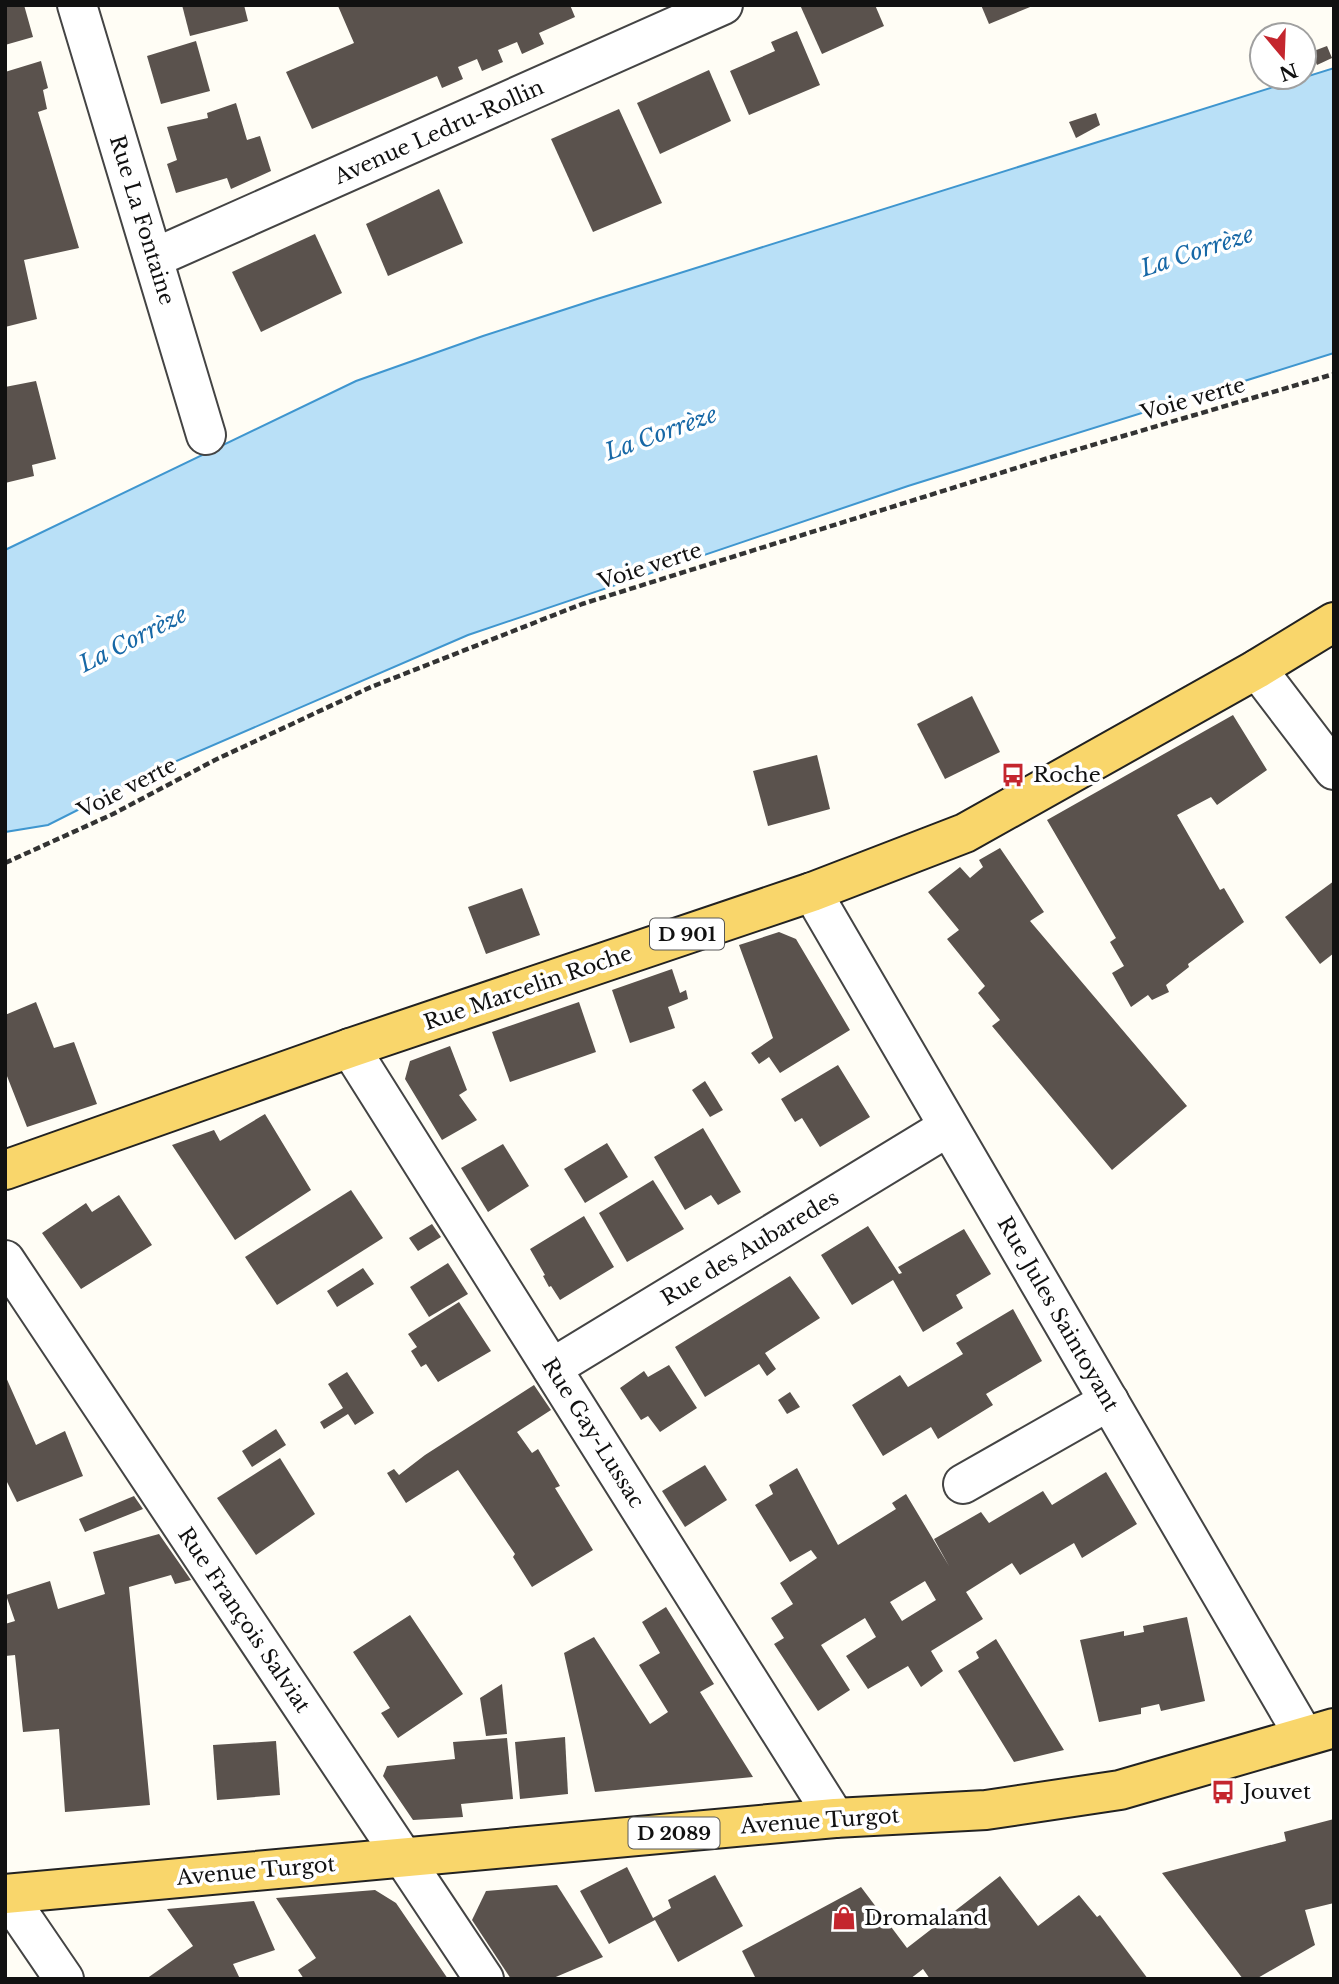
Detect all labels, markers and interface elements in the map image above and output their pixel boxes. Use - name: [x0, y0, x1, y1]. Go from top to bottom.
- north arrow: [1248, 21, 1318, 91]
- text: N: [1276, 58, 1301, 85]
- street label: Avenue Ledru-Rollin: [329, 74, 548, 190]
- street label: Rue La Fontaine: [104, 132, 180, 308]
- water label: La Corrèze: [1136, 219, 1258, 283]
- street label: Voie verte: [1137, 372, 1248, 427]
- water label: La Corrèze: [600, 400, 721, 467]
- street label: Voie verte: [594, 537, 705, 595]
- water label: La Corrèze: [73, 600, 192, 679]
- street label: Voie verte: [72, 752, 181, 824]
- bus stop icon: Roche: [999, 761, 1027, 789]
- place label: Roche: [1033, 762, 1101, 788]
- road number: D 901: [650, 918, 724, 950]
- street label: Rue Marcelin Roche: [420, 940, 636, 1036]
- street label: Rue des Aubaredes: [656, 1185, 844, 1311]
- street label: Rue Jules Saintoyant: [992, 1212, 1124, 1416]
- street label: Rue Gay-Lussac: [536, 1353, 650, 1513]
- street label: Rue François Salviat: [172, 1522, 316, 1718]
- bus stop icon: Jouvet: [1209, 1778, 1237, 1806]
- place label: Jouvet: [1240, 1779, 1311, 1805]
- street label: Avenue Turgot: [739, 1802, 900, 1840]
- road number: D 2089: [628, 1817, 720, 1848]
- street label: Avenue Turgot: [175, 1851, 336, 1891]
- shop icon: Dromaland: [830, 1904, 858, 1932]
- place label: Dromaland: [864, 1905, 987, 1931]

